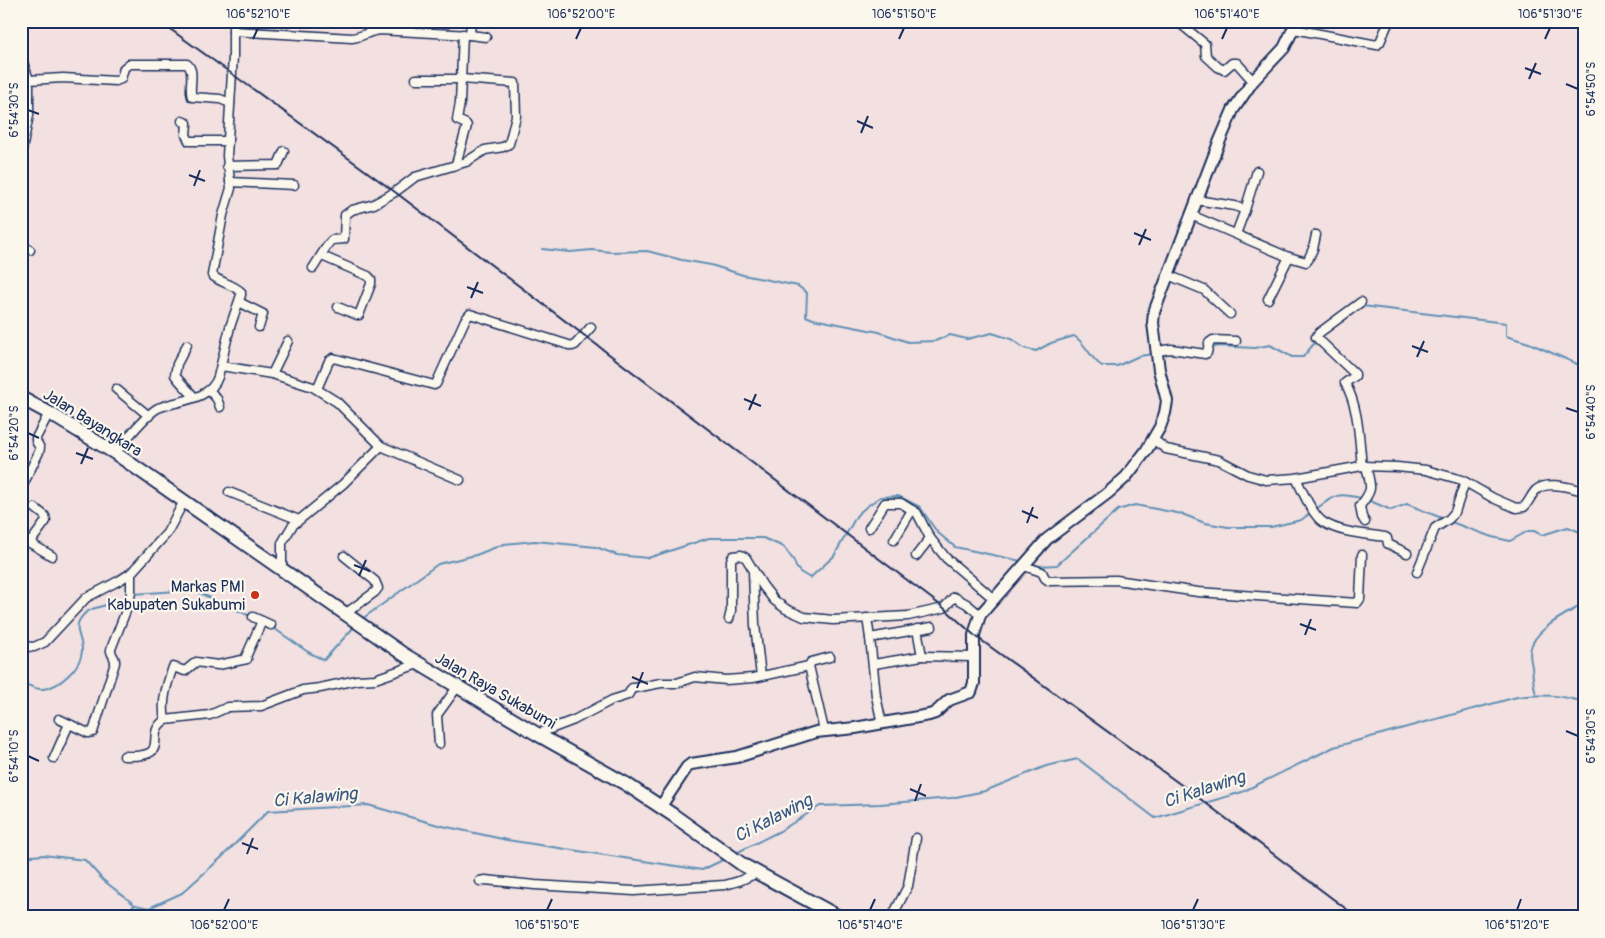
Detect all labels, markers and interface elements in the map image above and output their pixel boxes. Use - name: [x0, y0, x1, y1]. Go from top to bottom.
- text: 106°52'10"E: [226, 7, 290, 22]
- text: 106°52'00"E: [547, 7, 615, 22]
- text: 106°51'50"E: [872, 7, 936, 22]
- text: 106°51'40"E: [1195, 7, 1259, 22]
- text: 106°51'30"E: [1518, 7, 1582, 22]
- text: 6°54'50"S: [1584, 62, 1599, 116]
- text: 6°54'30"S: [7, 83, 22, 137]
- street label: Jalan Bayangkara: [39, 384, 146, 461]
- text: 6°54'40"S: [1584, 384, 1599, 440]
- text: 6°54'20"S: [7, 406, 22, 460]
- place label: Markas PMI Kabupaten Sukabumi: [107, 577, 245, 615]
- marker: Markas PMI Kabupaten Sukabumi: [249, 589, 261, 601]
- street label: Jalan Raya Sukabumi: [431, 648, 560, 734]
- text: 6°54'30"S: [1584, 709, 1599, 763]
- text: 6°54'10"S: [7, 730, 22, 782]
- water label: Ci Kalawing: [1160, 765, 1250, 813]
- water label: Ci Kalawing: [272, 782, 360, 813]
- water label: Ci Kalawing: [730, 788, 818, 848]
- text: 106°52'00"E: [190, 918, 258, 933]
- text: 106°51'50"E: [515, 918, 579, 933]
- text: 106°51'40"E: [838, 918, 902, 933]
- text: 106°51'30"E: [1161, 918, 1225, 933]
- text: 106°51'20"E: [1485, 918, 1549, 933]

